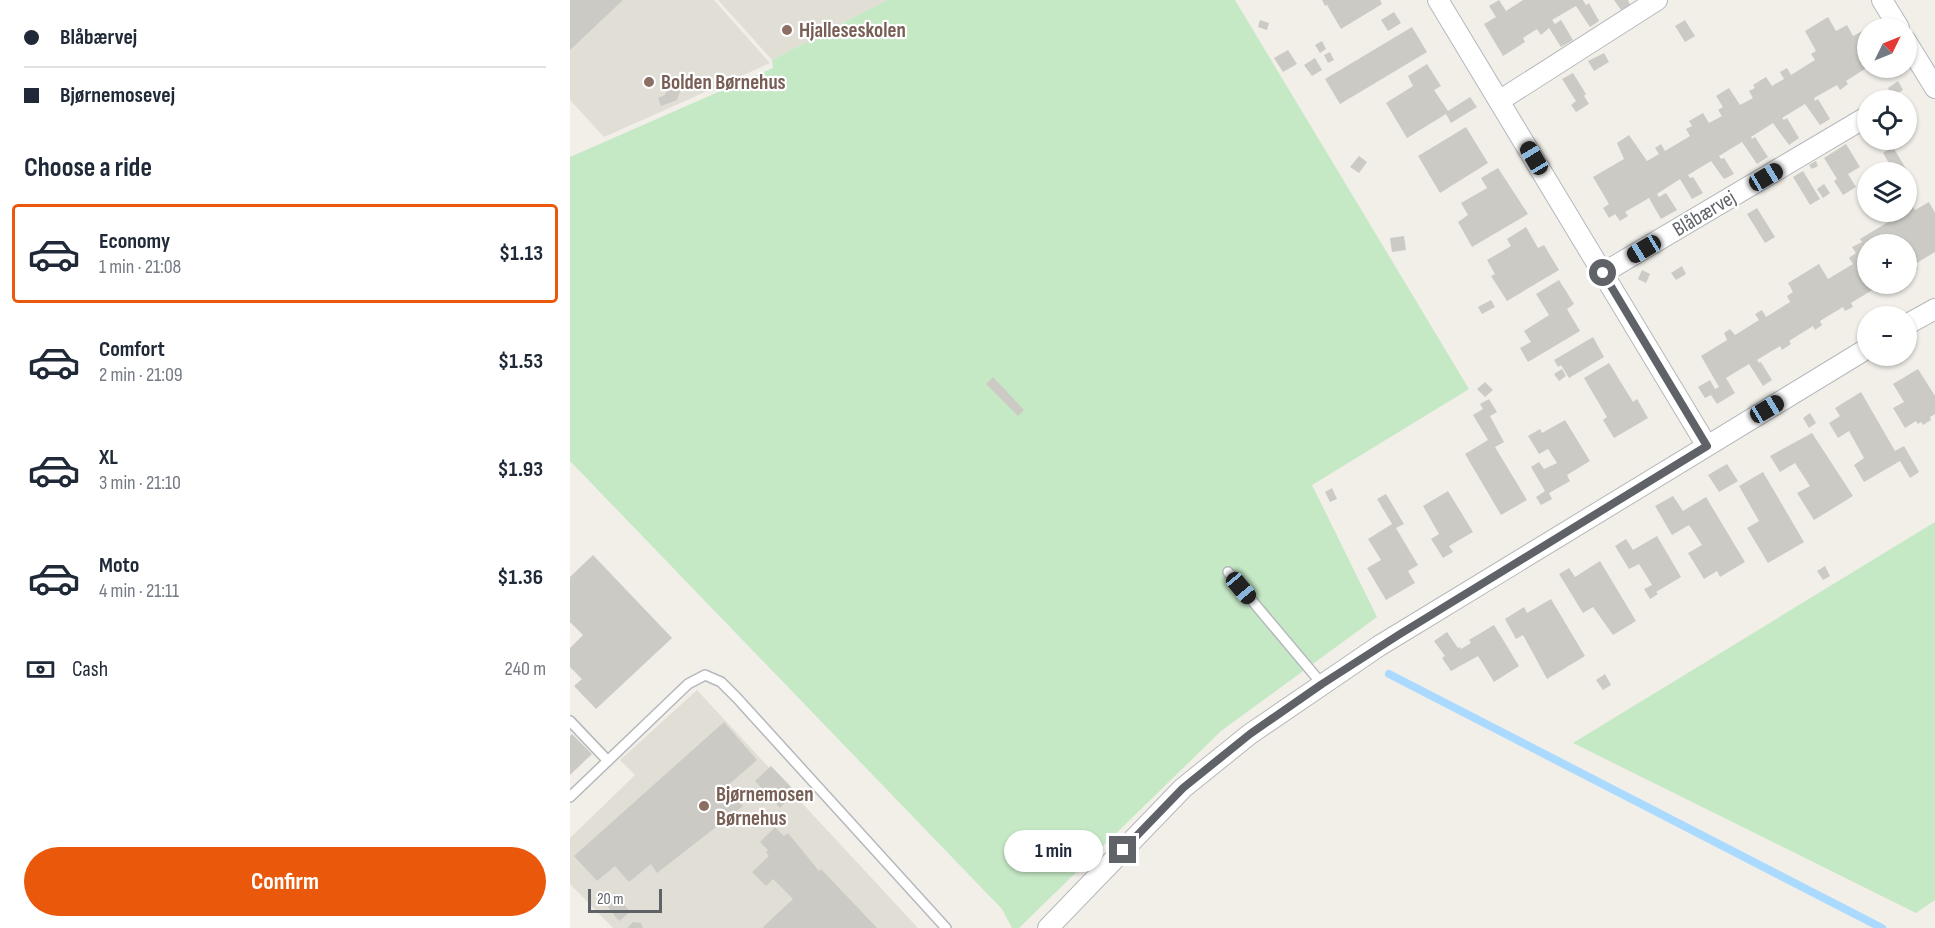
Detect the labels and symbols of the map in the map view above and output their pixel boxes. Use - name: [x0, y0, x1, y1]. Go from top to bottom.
- place label: Hjalleseskolen: [799, 18, 906, 43]
- north arrow: [1857, 18, 1917, 78]
- marker: Hjalleseskolen: [780, 23, 794, 37]
- place label: Bolden Børnehus: [661, 70, 786, 95]
- marker: Bolden Børnehus: [642, 75, 656, 89]
- car: [1517, 138, 1551, 178]
- car: [1746, 160, 1786, 194]
- street label: Blåbærvej: [1668, 185, 1740, 242]
- car: [1624, 232, 1664, 266]
- route start: [1589, 259, 1616, 286]
- car: [1747, 392, 1787, 426]
- car: [1223, 568, 1259, 608]
- place label: Bjørnemosen Børnehus: [716, 782, 814, 831]
- marker: Bjørnemosen Børnehus: [697, 799, 711, 813]
- callout: 1 min: [1003, 829, 1102, 871]
- route end: [1109, 836, 1136, 863]
- scale bar: [588, 886, 662, 914]

